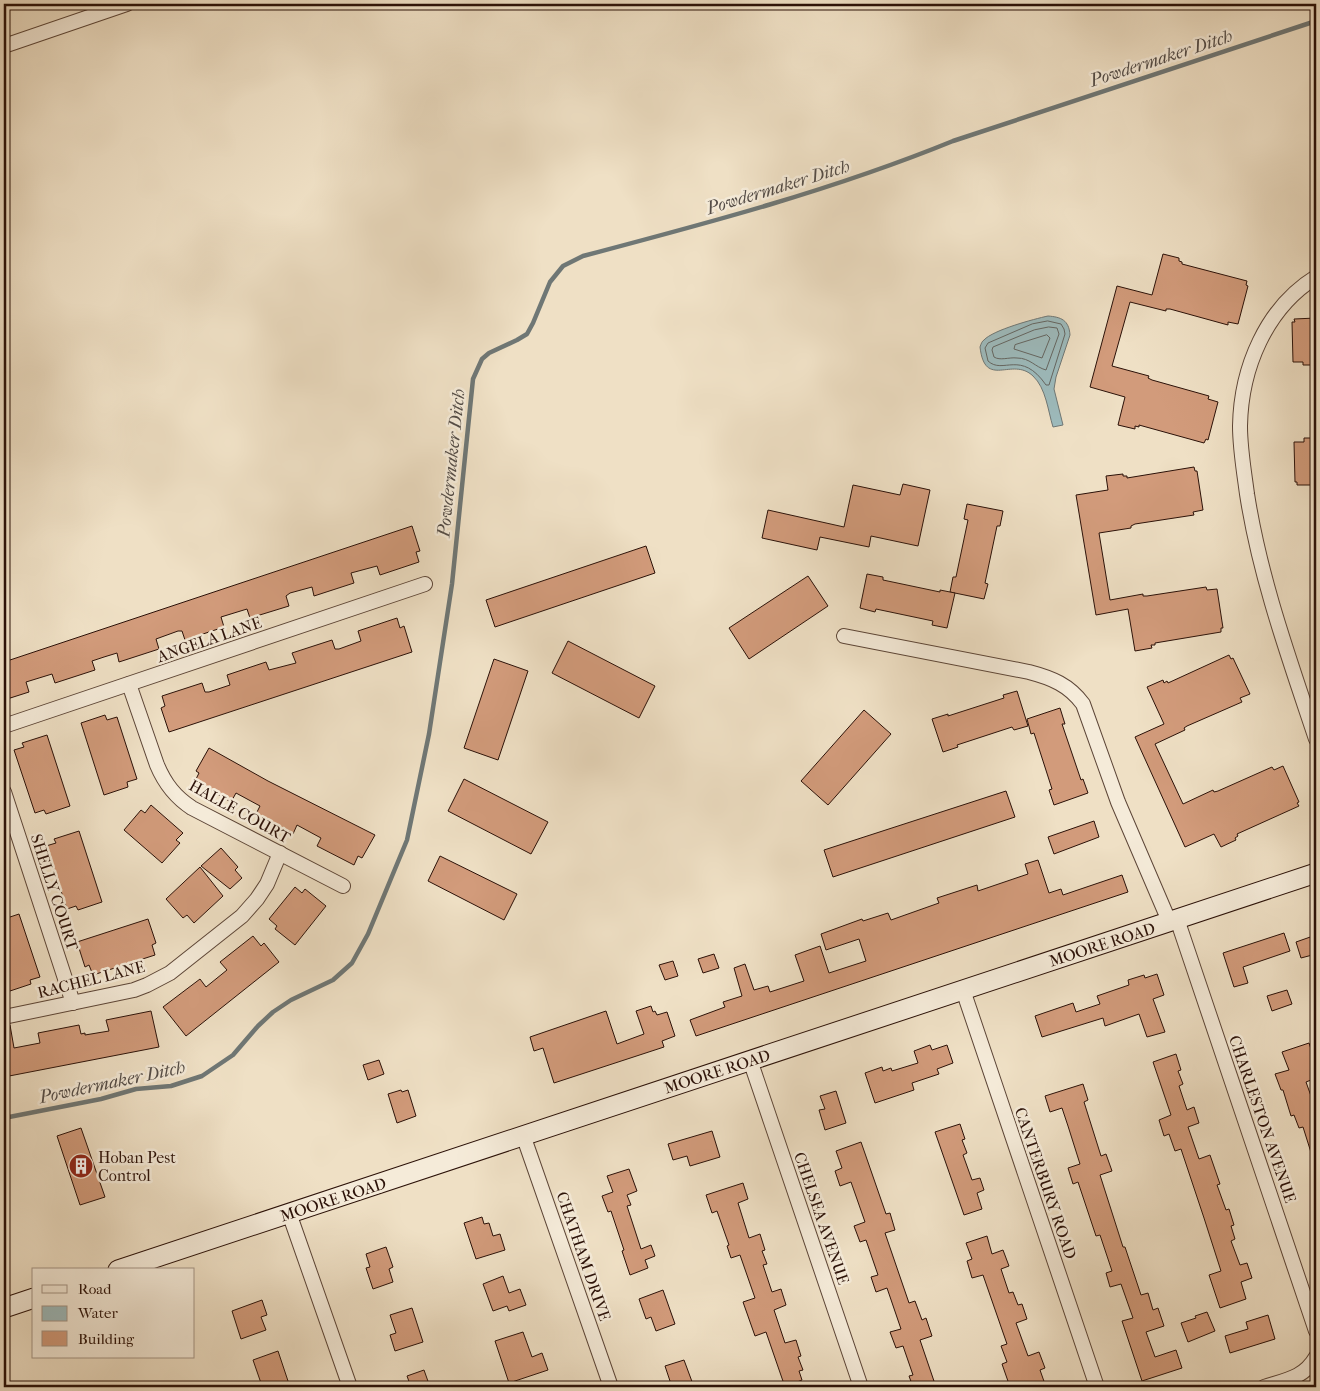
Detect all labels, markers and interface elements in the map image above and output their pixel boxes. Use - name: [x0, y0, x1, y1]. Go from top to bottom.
- water label: Powdermaker Ditch: [1086, 25, 1235, 92]
- water label: Powdermaker Ditch: [703, 156, 852, 220]
- water label: Powdermaker Ditch: [433, 388, 470, 539]
- street label: ANGELA LANE: [153, 613, 264, 667]
- street label: HALLE COURT: [186, 776, 294, 847]
- street label: SHELLY COURT: [27, 832, 82, 953]
- street label: MOORE ROAD: [1047, 918, 1158, 971]
- street label: RACHEL LANE: [35, 957, 147, 1002]
- street label: CHARLESTON AVENUE: [1225, 1033, 1300, 1206]
- street label: MOORE ROAD: [662, 1045, 773, 1098]
- water label: Powdermaker Ditch: [36, 1057, 187, 1108]
- street label: CANTERBURY ROAD: [1011, 1105, 1080, 1262]
- place label: Hoban Pest Control: [98, 1148, 176, 1185]
- street label: CHELSEA AVENUE: [790, 1150, 853, 1287]
- building icon: Hoban Pest Control: [68, 1153, 94, 1179]
- street label: MOORE ROAD: [278, 1173, 389, 1226]
- street label: CHATHAM DRIVE: [553, 1189, 615, 1323]
- legend: [32, 1268, 195, 1358]
- text: Road: [78, 1280, 112, 1298]
- text: Water: [77, 1304, 118, 1322]
- text: Building: [78, 1330, 135, 1348]

